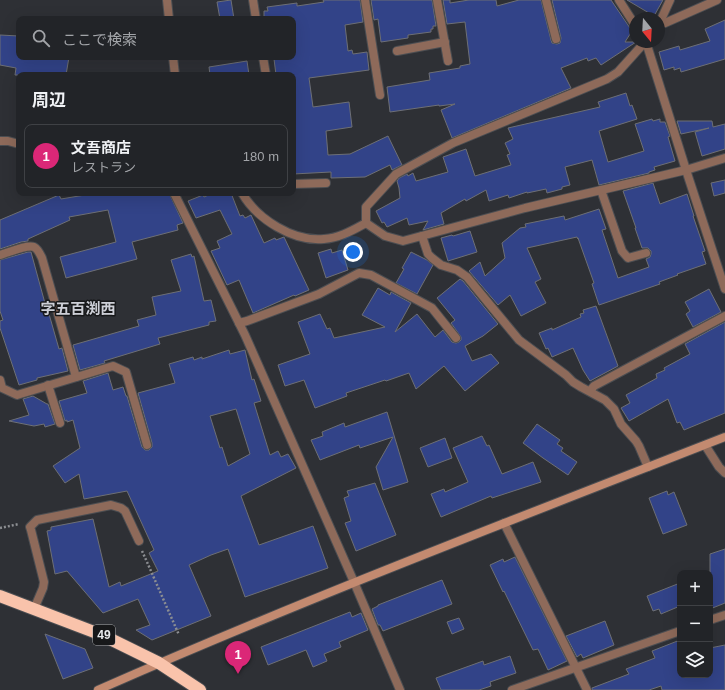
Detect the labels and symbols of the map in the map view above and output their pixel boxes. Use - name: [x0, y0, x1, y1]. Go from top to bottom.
- north arrow: [629, 12, 665, 48]
- your location: [343, 242, 363, 262]
- district label: 字五百渕西: [40, 300, 116, 317]
- road number: 49: [93, 625, 115, 645]
- pin: 1: [225, 641, 251, 674]

